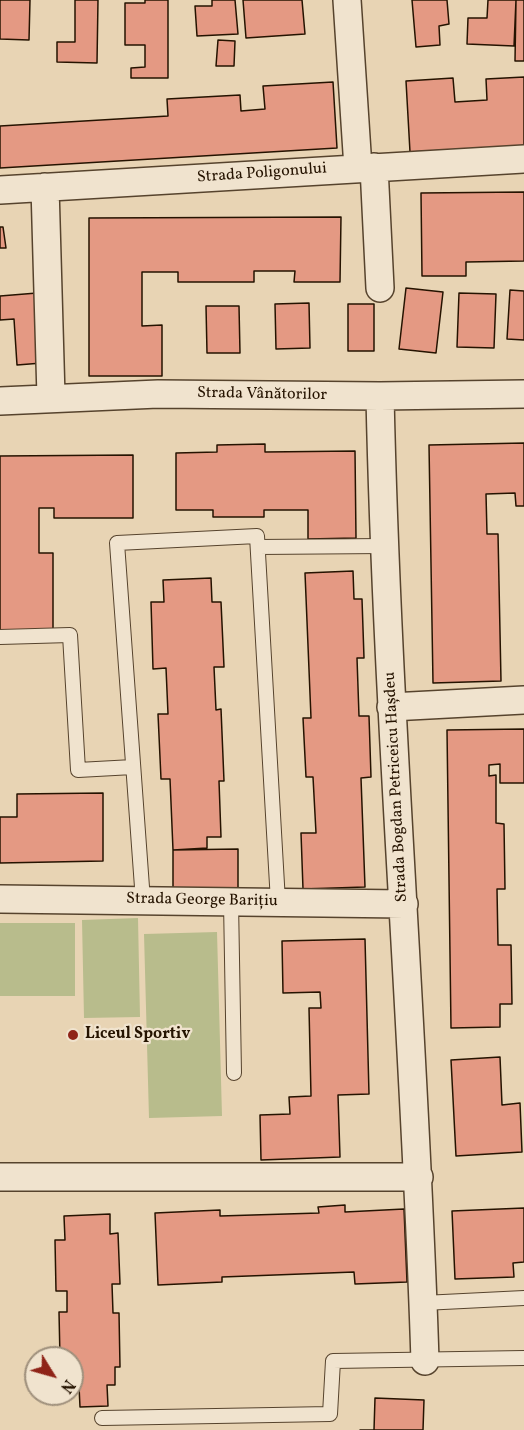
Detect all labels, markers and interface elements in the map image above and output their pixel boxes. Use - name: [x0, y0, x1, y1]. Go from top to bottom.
- street label: Strada Poligonului: [196, 160, 328, 188]
- street label: Strada Vânătorilor: [197, 384, 327, 406]
- street label: Strada Bogdan Petriceicu Hașdeu: [381, 671, 413, 903]
- street label: Strada George Barițiu: [126, 890, 278, 912]
- place label: Liceul Sportiv: [85, 1025, 190, 1045]
- marker: Liceul Sportiv: [66, 1028, 80, 1042]
- north arrow: [24, 1346, 84, 1406]
- text: N: [54, 1374, 79, 1397]

